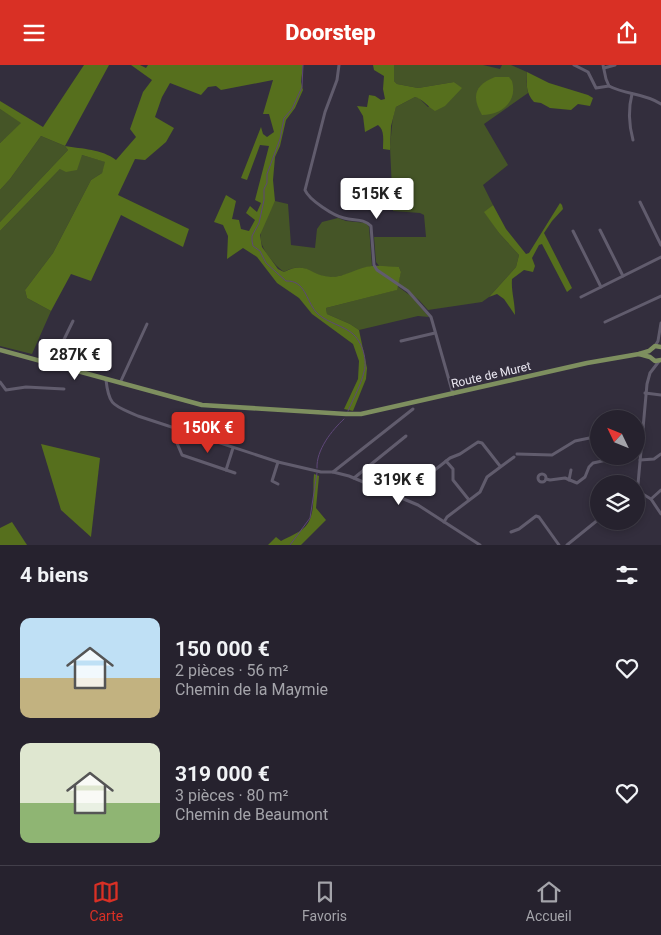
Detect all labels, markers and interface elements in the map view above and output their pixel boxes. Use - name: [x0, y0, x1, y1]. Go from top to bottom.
- icon: menu: [20, 19, 48, 47]
- icon: share: [613, 19, 641, 47]
- text: Doorstep: [285, 20, 376, 45]
- pin: 515K €: [336, 177, 418, 220]
- text: 515K €: [352, 184, 402, 203]
- pin: 287K €: [34, 339, 116, 381]
- text: 287K €: [50, 345, 100, 364]
- street label: Route de Muret: [450, 359, 532, 391]
- north arrow: [590, 410, 645, 465]
- map controls: [590, 410, 645, 530]
- pin: 150K €: [167, 411, 249, 454]
- text: 150K €: [183, 418, 233, 437]
- pin: 319K €: [358, 463, 440, 506]
- text: 319K €: [374, 470, 424, 489]
- button: layers: [590, 475, 645, 530]
- icon: filters: [613, 561, 641, 589]
- text: 4 biens: [20, 563, 89, 587]
- text: 150 000 €: [175, 637, 270, 661]
- icon: home: [60, 638, 120, 698]
- icon: heart: [613, 654, 641, 682]
- text: 2 pièces · 56 m²: [175, 661, 288, 680]
- text: Chemin de la Maymie: [175, 680, 328, 699]
- text: 319 000 €: [175, 762, 270, 786]
- icon: home: [60, 763, 120, 823]
- icon: heart: [613, 779, 641, 807]
- text: 3 pièces · 80 m²: [175, 786, 288, 805]
- text: Chemin de Beaumont: [175, 805, 328, 824]
- tab: Carte: [89, 878, 123, 924]
- tab: Favoris: [302, 878, 347, 924]
- tab: Accueil: [526, 878, 572, 924]

